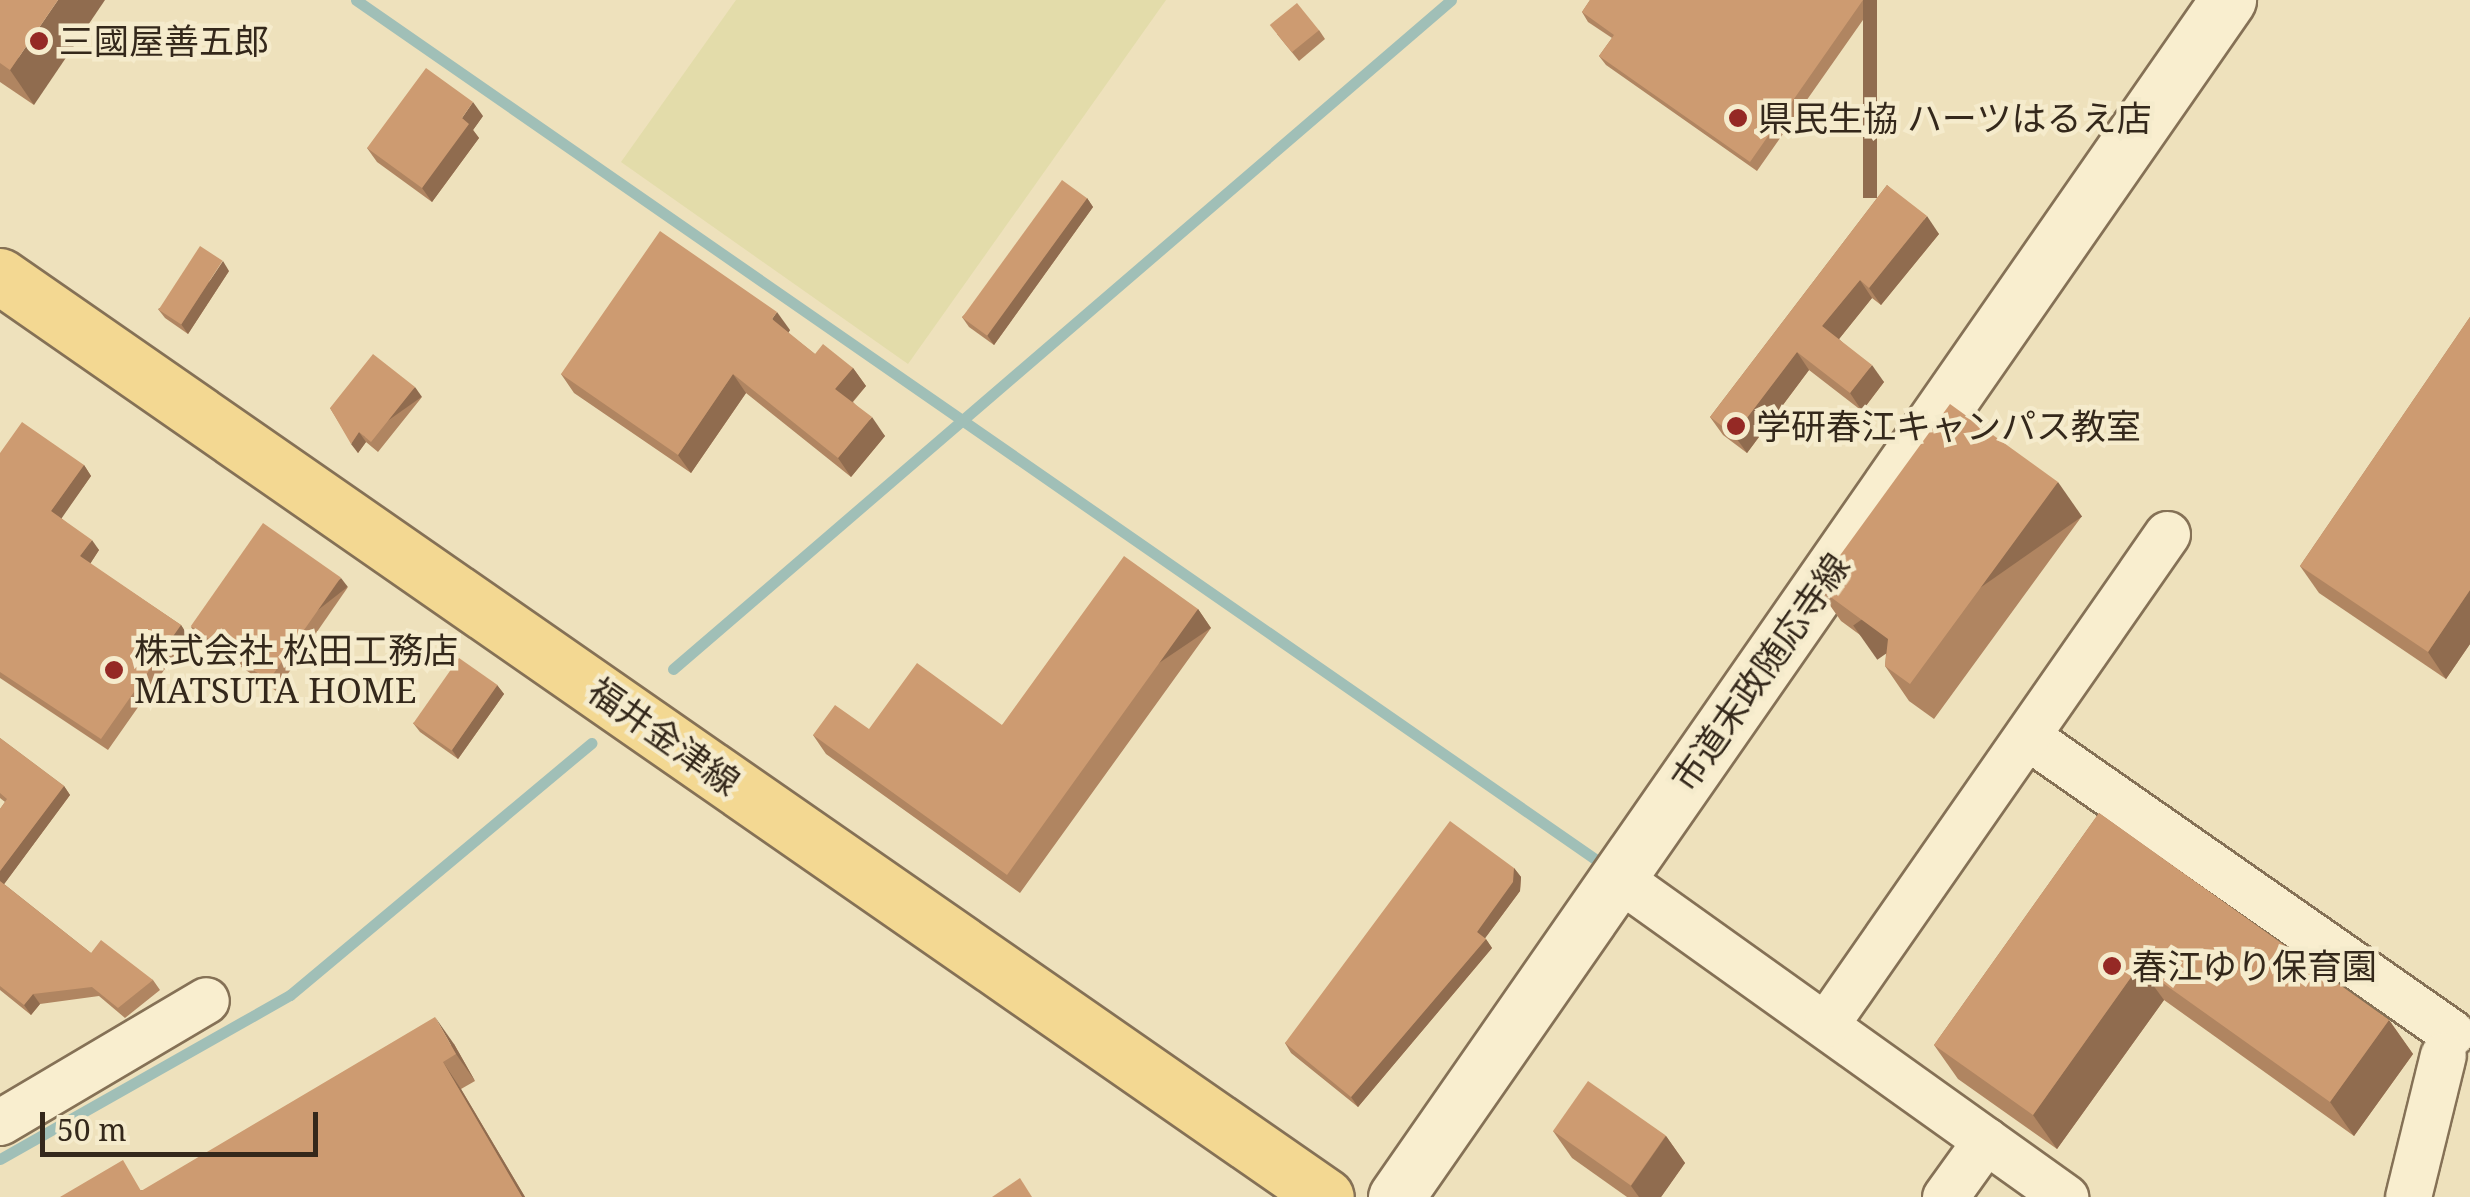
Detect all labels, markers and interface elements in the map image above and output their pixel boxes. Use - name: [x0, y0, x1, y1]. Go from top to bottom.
- place label: 三國屋善五郎: [59, 20, 269, 62]
- marker: 三國屋善五郎: [28, 30, 50, 52]
- place label: 県民生協 ハーツはるえ店: [1758, 97, 2152, 139]
- marker: 県民生協 ハーツはるえ店: [1727, 107, 1749, 129]
- place label: 学研春江キャンパス教室: [1756, 405, 2141, 447]
- marker: 学研春江キャンパス教室: [1725, 415, 1747, 437]
- street label: 市道末政随応寺線: [1662, 545, 1858, 799]
- place label: 株式会社 松田工務店 MATSUTA HOME: [134, 629, 458, 711]
- marker: 株式会社 松田工務店 MATSUTA HOME: [103, 659, 125, 681]
- street label: 福井金津線: [580, 669, 748, 803]
- place label: 春江ゆり保育園: [2132, 945, 2377, 987]
- marker: 春江ゆり保育園: [2101, 955, 2123, 977]
- scale bar: [45, 1092, 322, 1154]
- text: 50 m: [57, 1109, 127, 1150]

